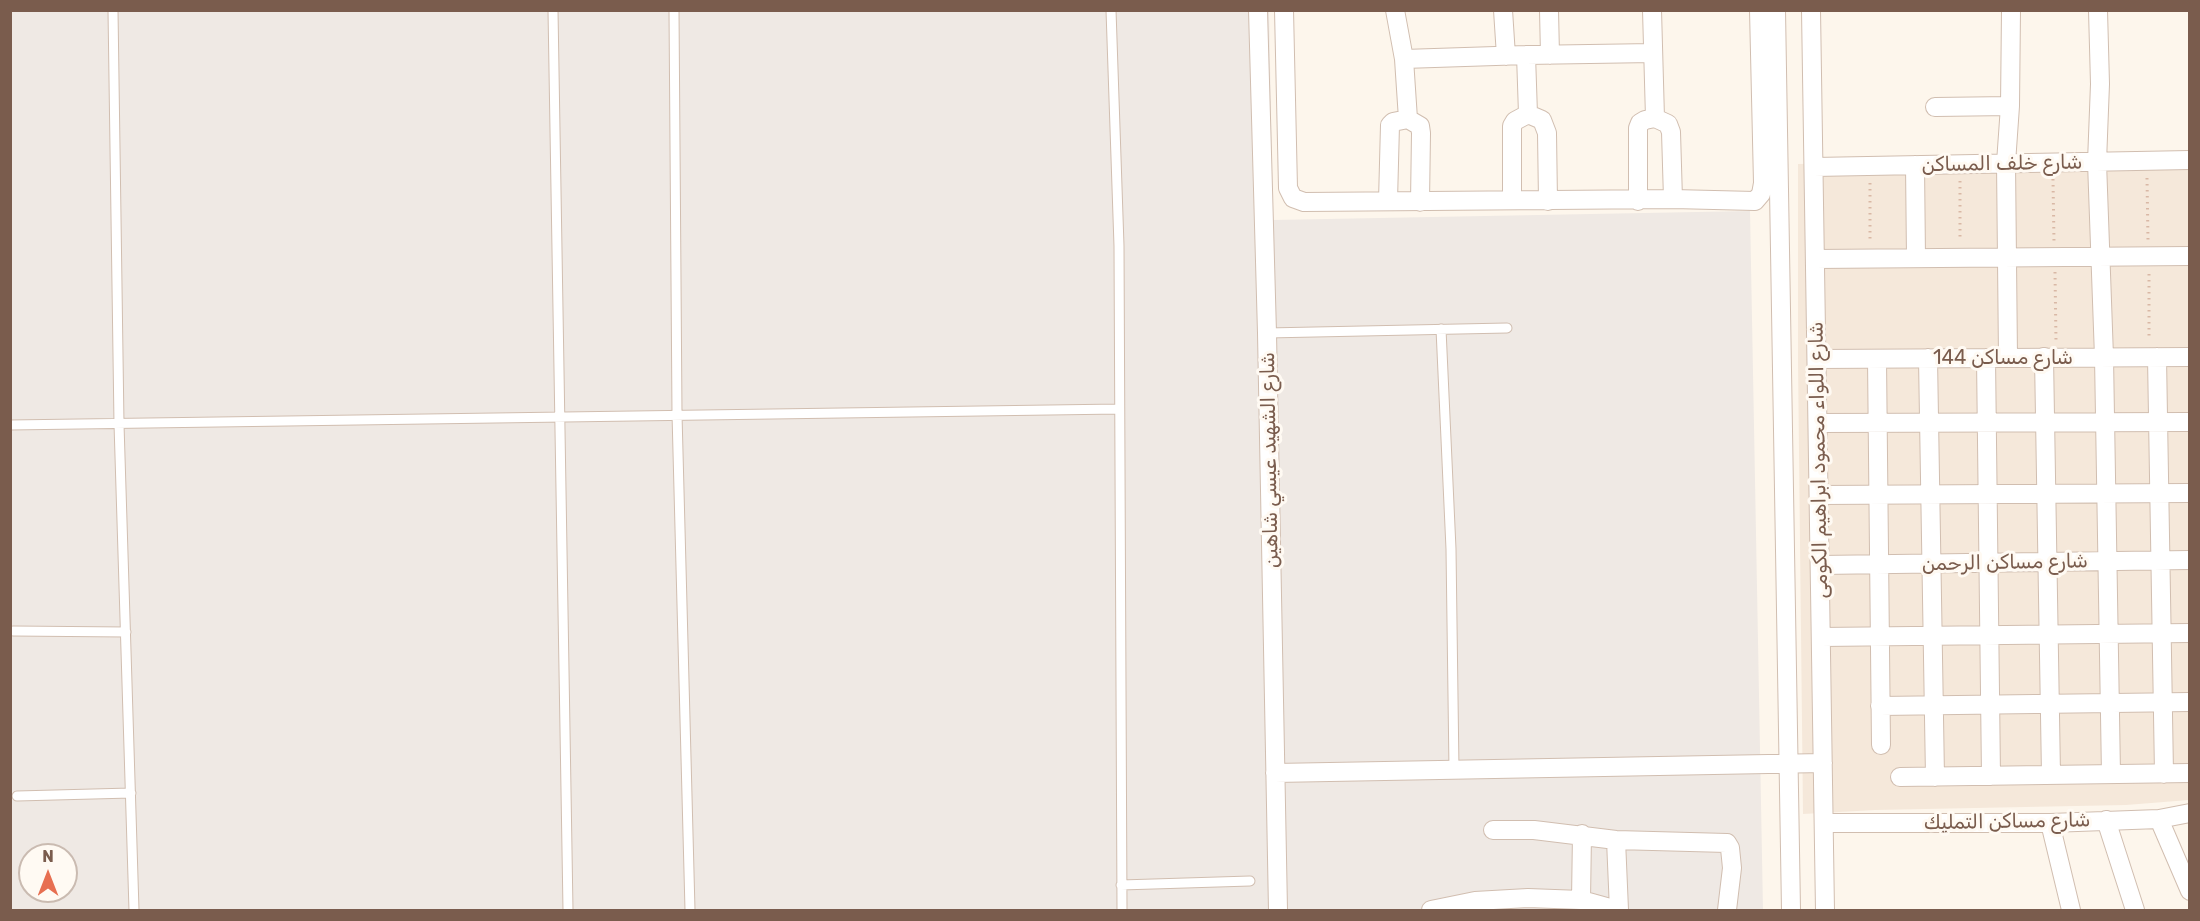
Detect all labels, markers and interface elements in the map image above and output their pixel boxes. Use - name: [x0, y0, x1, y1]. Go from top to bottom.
- street label: شارع خلف المساكن: [1921, 151, 2083, 177]
- street label: شارع اللواء محمود ابراهيم الكومى: [1805, 321, 1833, 599]
- street label: شارع مساكن 144: [1933, 346, 2073, 370]
- street label: شارع الشهيد عيسي شاهين: [1256, 352, 1284, 568]
- street label: شارع مساكن الرحمن: [1922, 550, 2088, 576]
- street label: شارع مساكن التمليك: [1923, 809, 2091, 835]
- north arrow: [18, 843, 78, 903]
- text: N: [42, 847, 54, 866]

